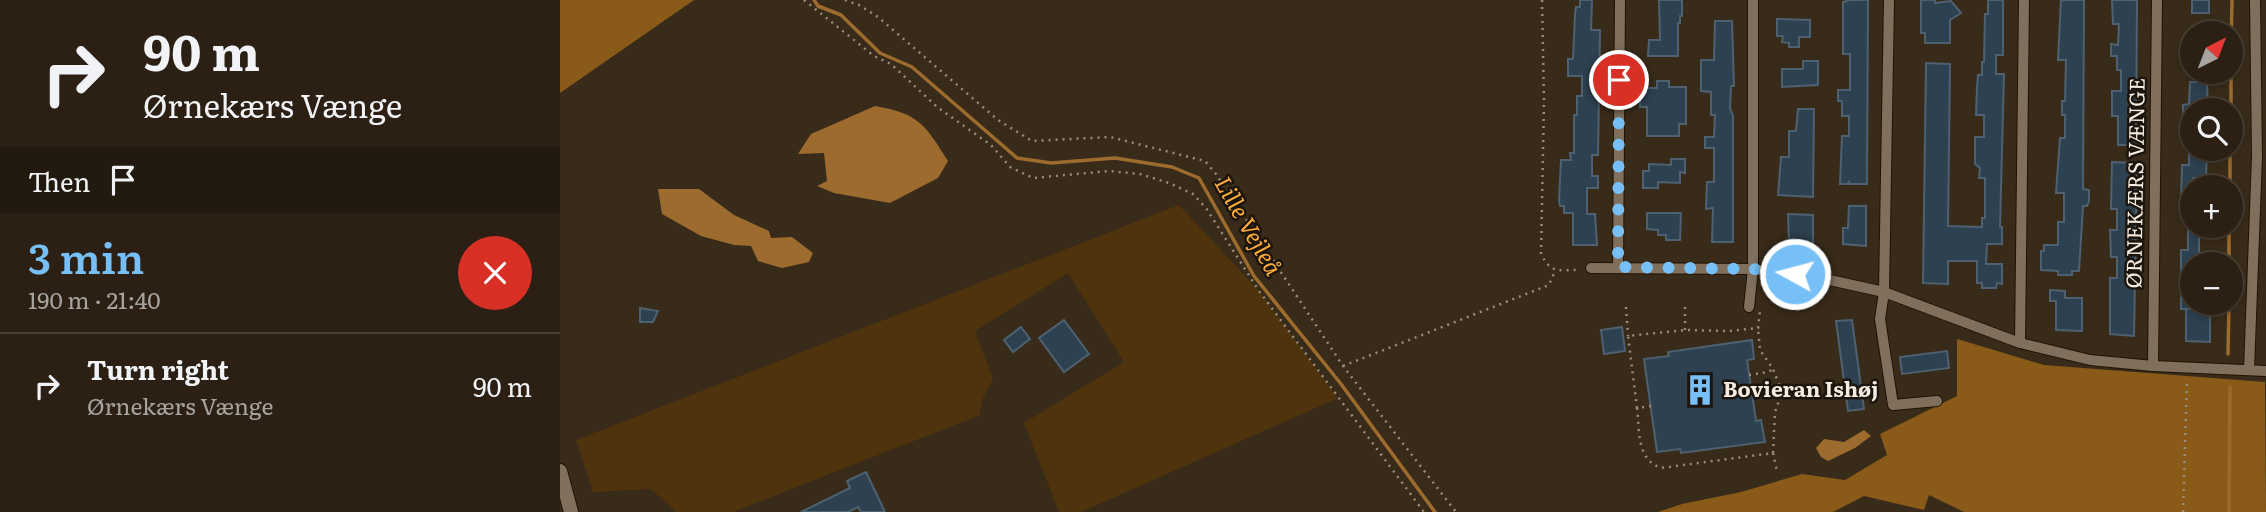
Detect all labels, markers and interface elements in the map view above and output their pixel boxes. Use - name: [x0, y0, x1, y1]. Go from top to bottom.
- text: 90 m: [143, 13, 260, 86]
- north arrow: [2180, 21, 2244, 84]
- map controls: [2180, 21, 2243, 315]
- icon: right: [28, 28, 119, 119]
- pin: [1589, 50, 1649, 110]
- icon: arrive: [1600, 61, 1638, 99]
- street label: ØRNEKÆRS VÆNGE: [2116, 77, 2151, 289]
- text: Ørnekærs Vænge: [143, 80, 402, 128]
- button: search: [2180, 98, 2243, 161]
- text: Then: [28, 161, 90, 200]
- icon: arrive: [104, 161, 142, 199]
- water label: Lille Vejleå: [1208, 169, 1292, 281]
- button: +: [2180, 175, 2243, 238]
- text: 3 min: [28, 225, 144, 287]
- button: close: [458, 236, 532, 310]
- position arrow: [1758, 237, 1832, 311]
- button: −: [2180, 252, 2243, 315]
- text: 190 m · 21:40: [28, 282, 161, 316]
- text: Turn right: [87, 349, 229, 388]
- text: 90 m: [473, 366, 532, 405]
- icon: right: [28, 367, 66, 405]
- place label: Bovieran Ishøj: [1723, 372, 1878, 403]
- building icon: Bovieran Ishøj: [1683, 373, 1717, 407]
- text: Ørnekærs Vænge: [87, 388, 273, 422]

